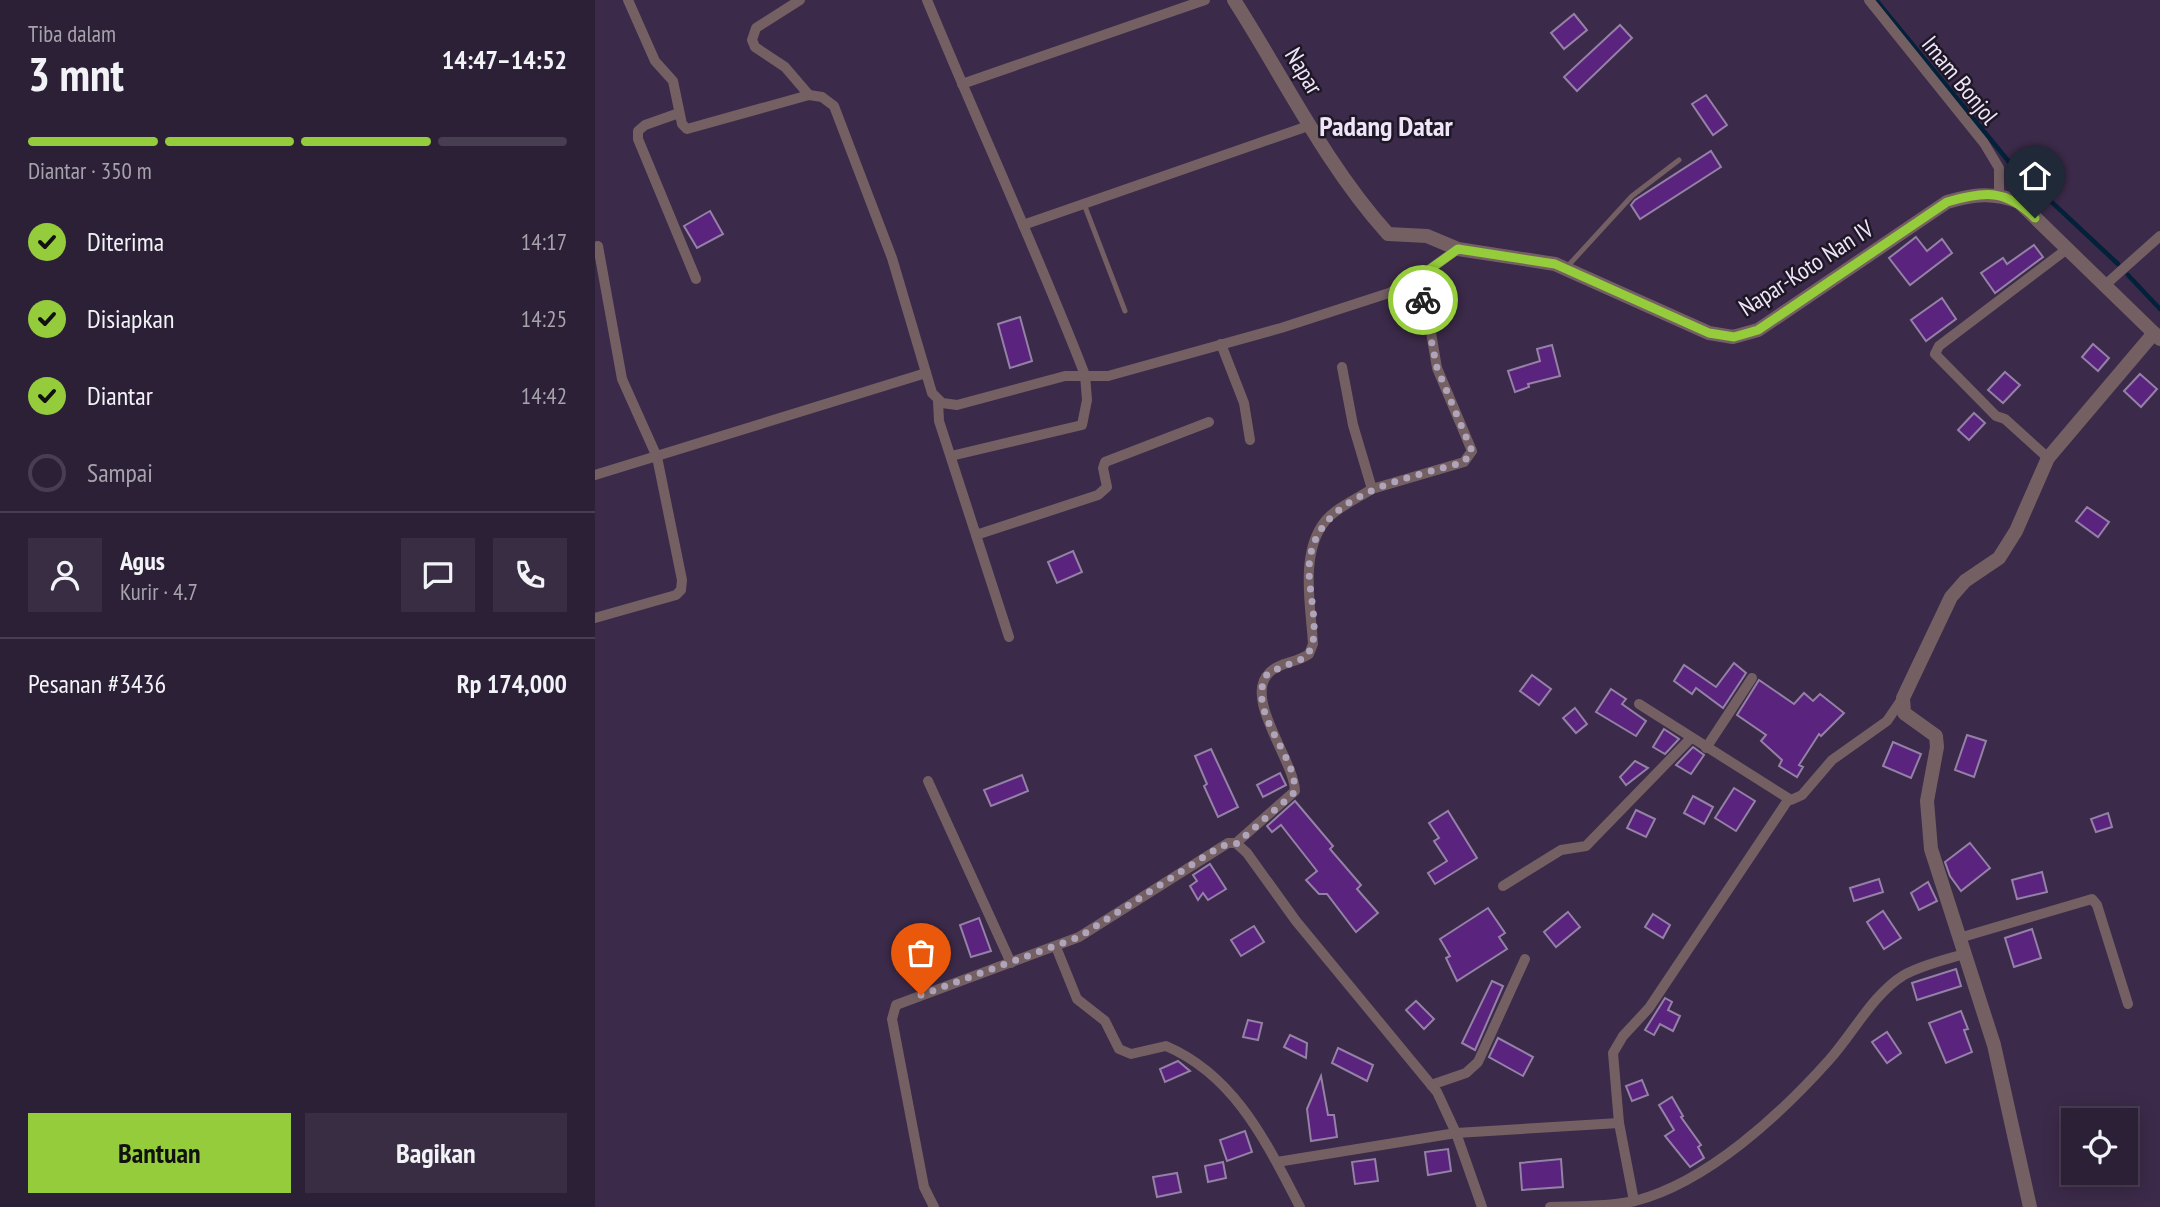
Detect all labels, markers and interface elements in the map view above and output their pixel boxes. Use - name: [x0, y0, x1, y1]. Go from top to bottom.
- text: Tiba dalam: [28, 19, 116, 48]
- street label: Imam Bonjol: [1915, 30, 2005, 131]
- street label: Napar: [1278, 42, 1330, 100]
- text: 14:47–14:52: [442, 43, 567, 76]
- text: 3 mnt: [28, 44, 124, 104]
- district label: Padang Datar: [1319, 107, 1454, 144]
- pin: [2005, 146, 2065, 218]
- text: Diantar · 350 m: [28, 156, 152, 185]
- icon: home: [2016, 157, 2054, 195]
- street label: Napar-Koto Nan IV: [1733, 213, 1880, 323]
- icon: check: [28, 223, 66, 261]
- text: Diterima: [87, 225, 164, 258]
- text: 14:17: [521, 227, 567, 256]
- courier: [1388, 265, 1458, 335]
- icon: bike: [1404, 281, 1442, 319]
- icon: check: [28, 300, 66, 338]
- text: Disiapkan: [87, 302, 174, 335]
- text: 14:25: [521, 304, 567, 333]
- icon: check: [28, 377, 66, 415]
- text: Diantar: [87, 379, 153, 412]
- text: 14:42: [521, 381, 567, 410]
- text: Sampai: [87, 456, 153, 489]
- button: person: [28, 538, 102, 612]
- button: chat: [401, 538, 475, 612]
- button: phone: [493, 538, 567, 612]
- text: Agus: [120, 544, 165, 577]
- text: Kurir · 4.7: [120, 577, 198, 606]
- text: Pesanan #3436: [28, 667, 166, 700]
- text: Rp 174,000: [457, 667, 567, 700]
- pin: [891, 923, 951, 995]
- icon: bag: [902, 934, 940, 972]
- map controls: [2061, 1108, 2138, 1185]
- button: locate: [2061, 1108, 2138, 1185]
- button: Bantuan: [28, 1113, 291, 1193]
- button: Bagikan: [305, 1113, 567, 1193]

